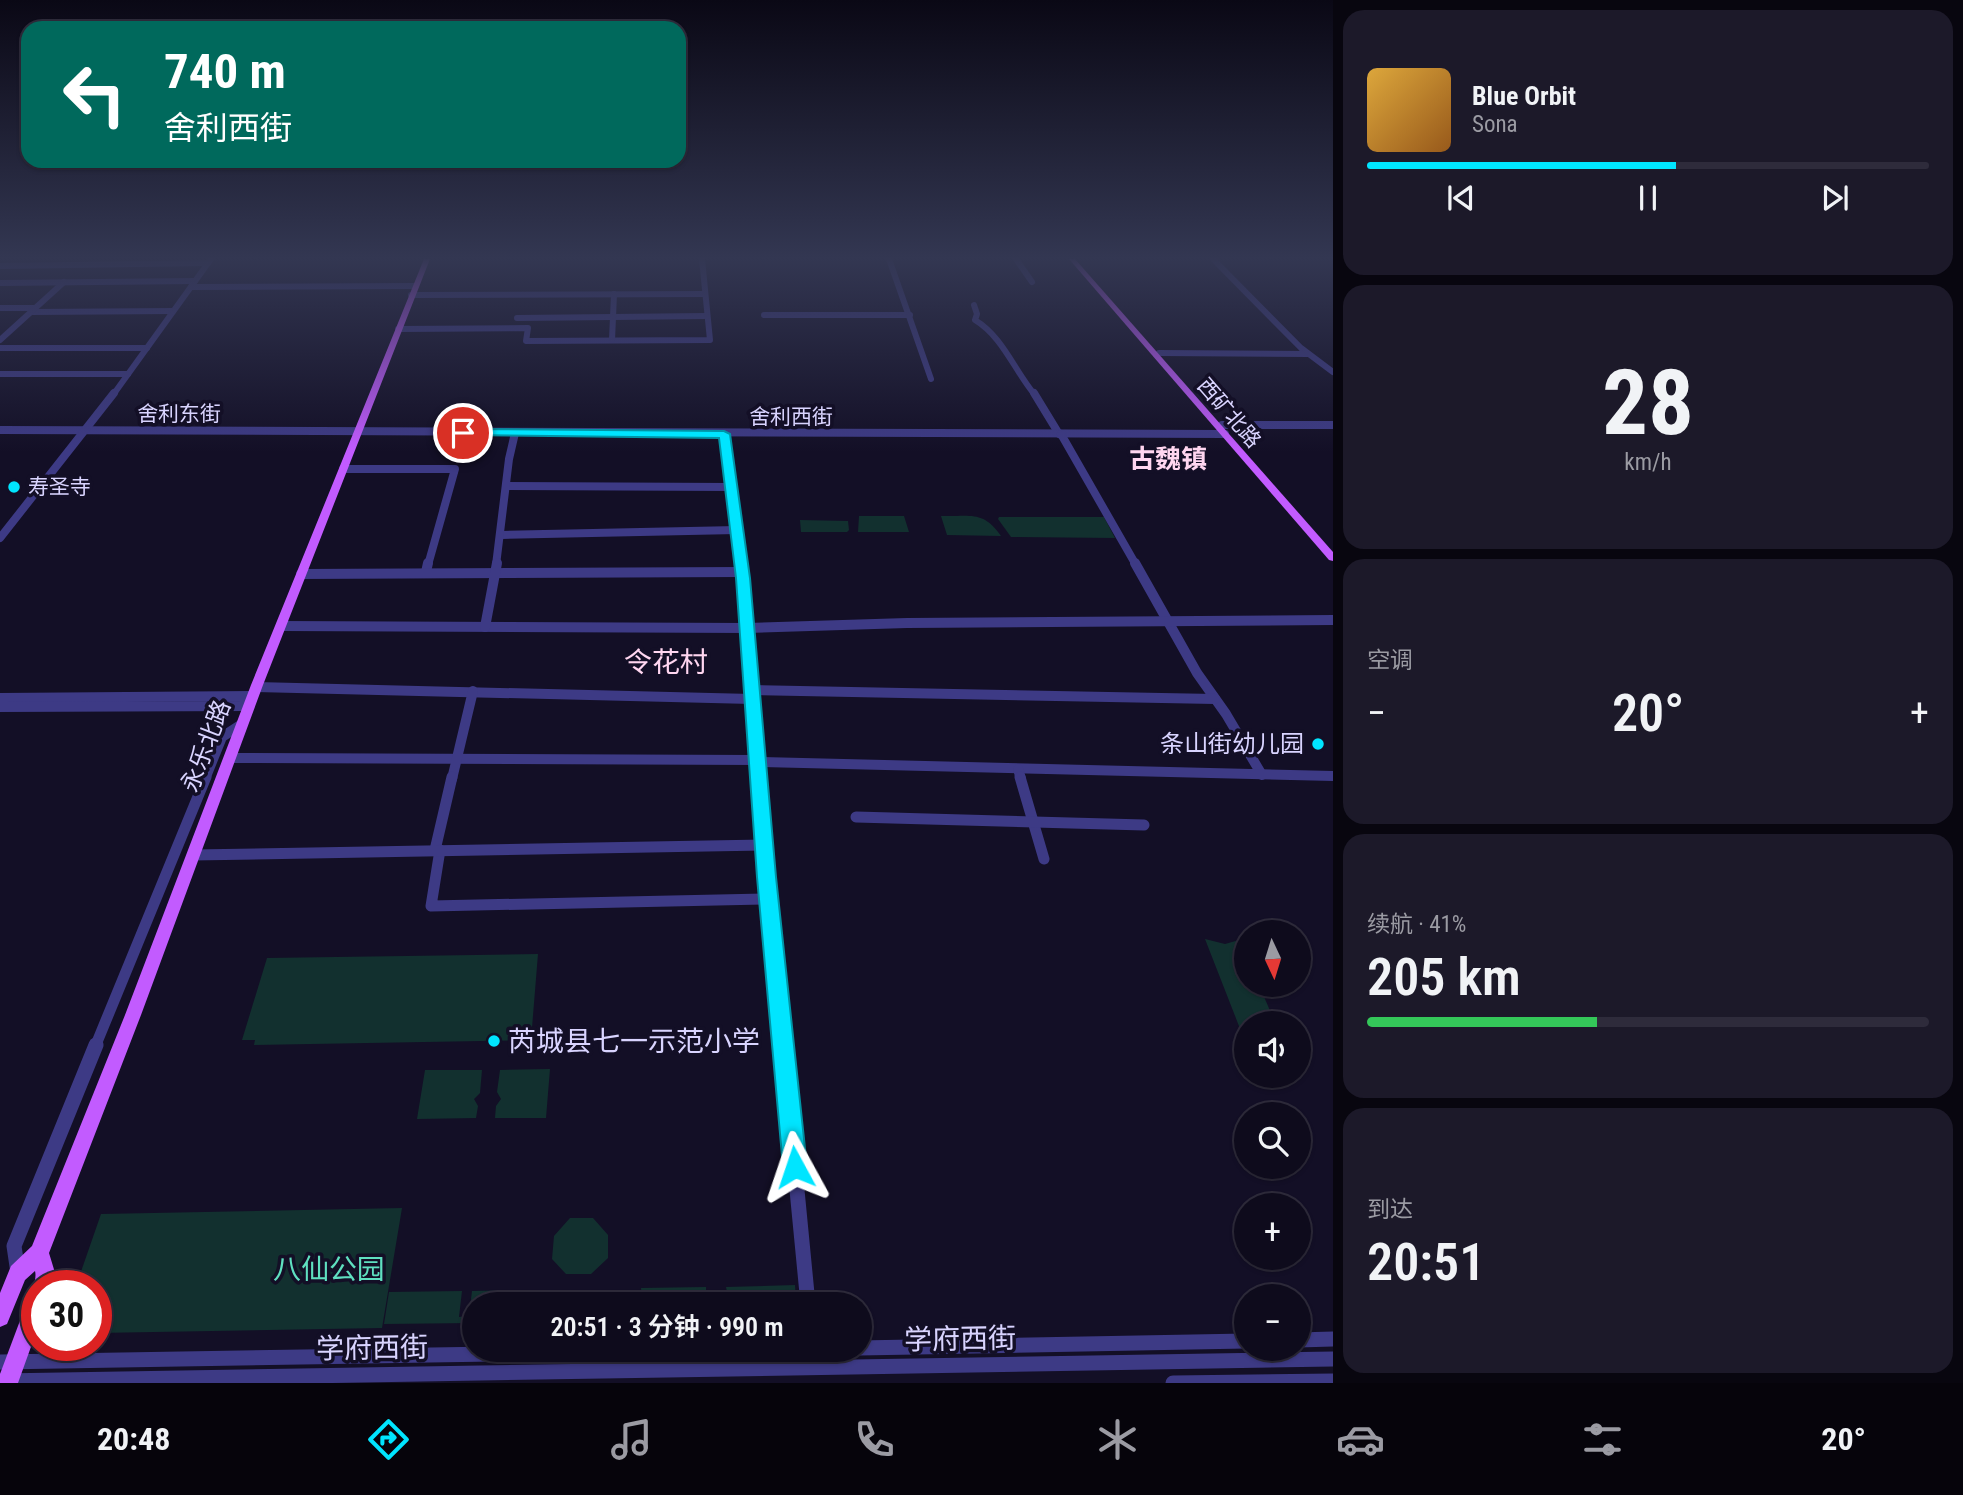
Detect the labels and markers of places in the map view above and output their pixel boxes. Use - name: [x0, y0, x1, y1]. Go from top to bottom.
- pin: [433, 403, 493, 463]
- place label: 寿圣寺: [28, 475, 91, 499]
- marker: 寿圣寺: [6, 479, 22, 495]
- place label: 条山街幼儿园: [1160, 730, 1304, 758]
- marker: 条山街幼儿园: [1310, 736, 1326, 752]
- place label: 芮城县七一示范小学: [508, 1025, 760, 1058]
- marker: 芮城县七一示范小学: [486, 1033, 502, 1049]

